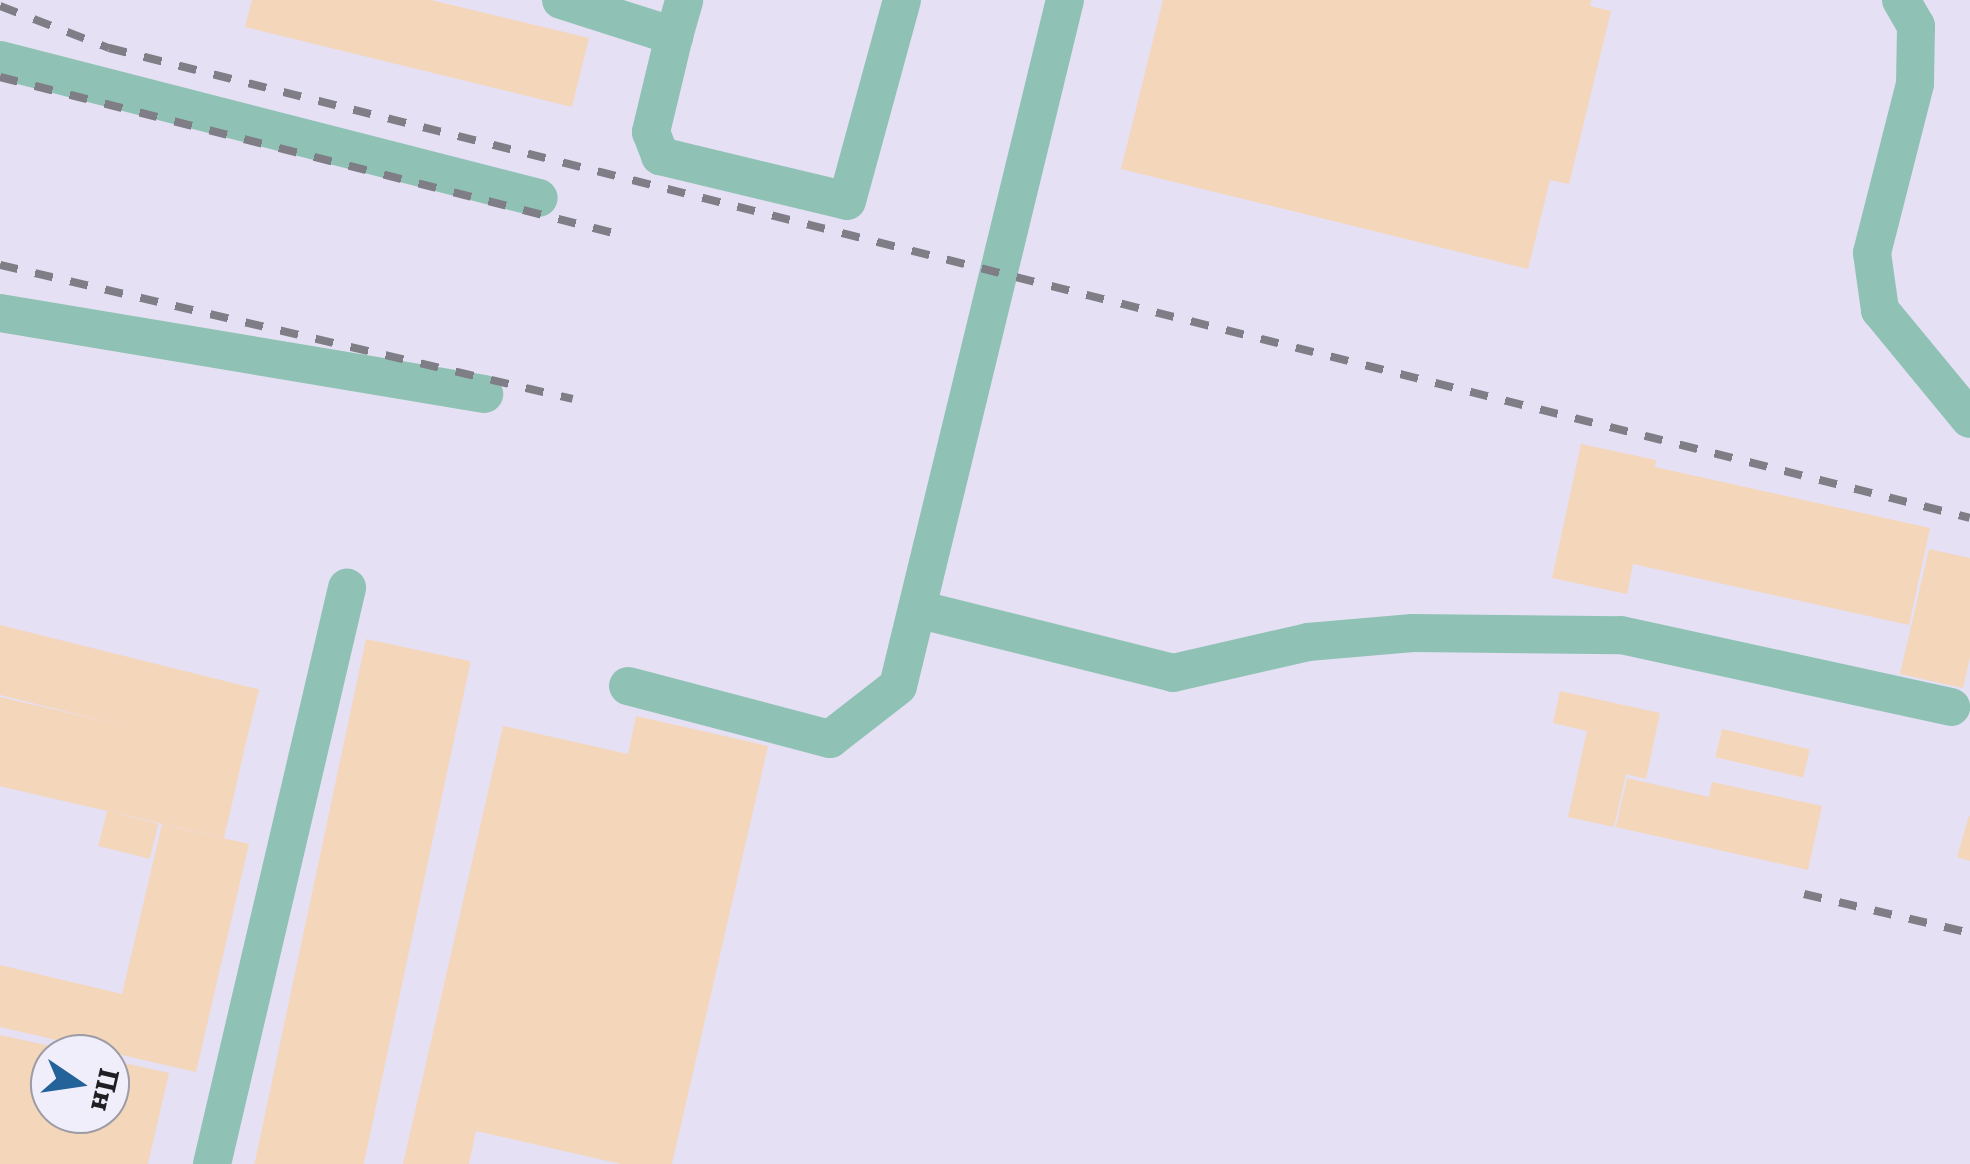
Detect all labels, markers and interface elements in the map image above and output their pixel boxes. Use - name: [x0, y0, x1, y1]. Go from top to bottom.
- north arrow: [30, 1034, 130, 1134]
- text: Пн: [82, 1064, 133, 1116]

